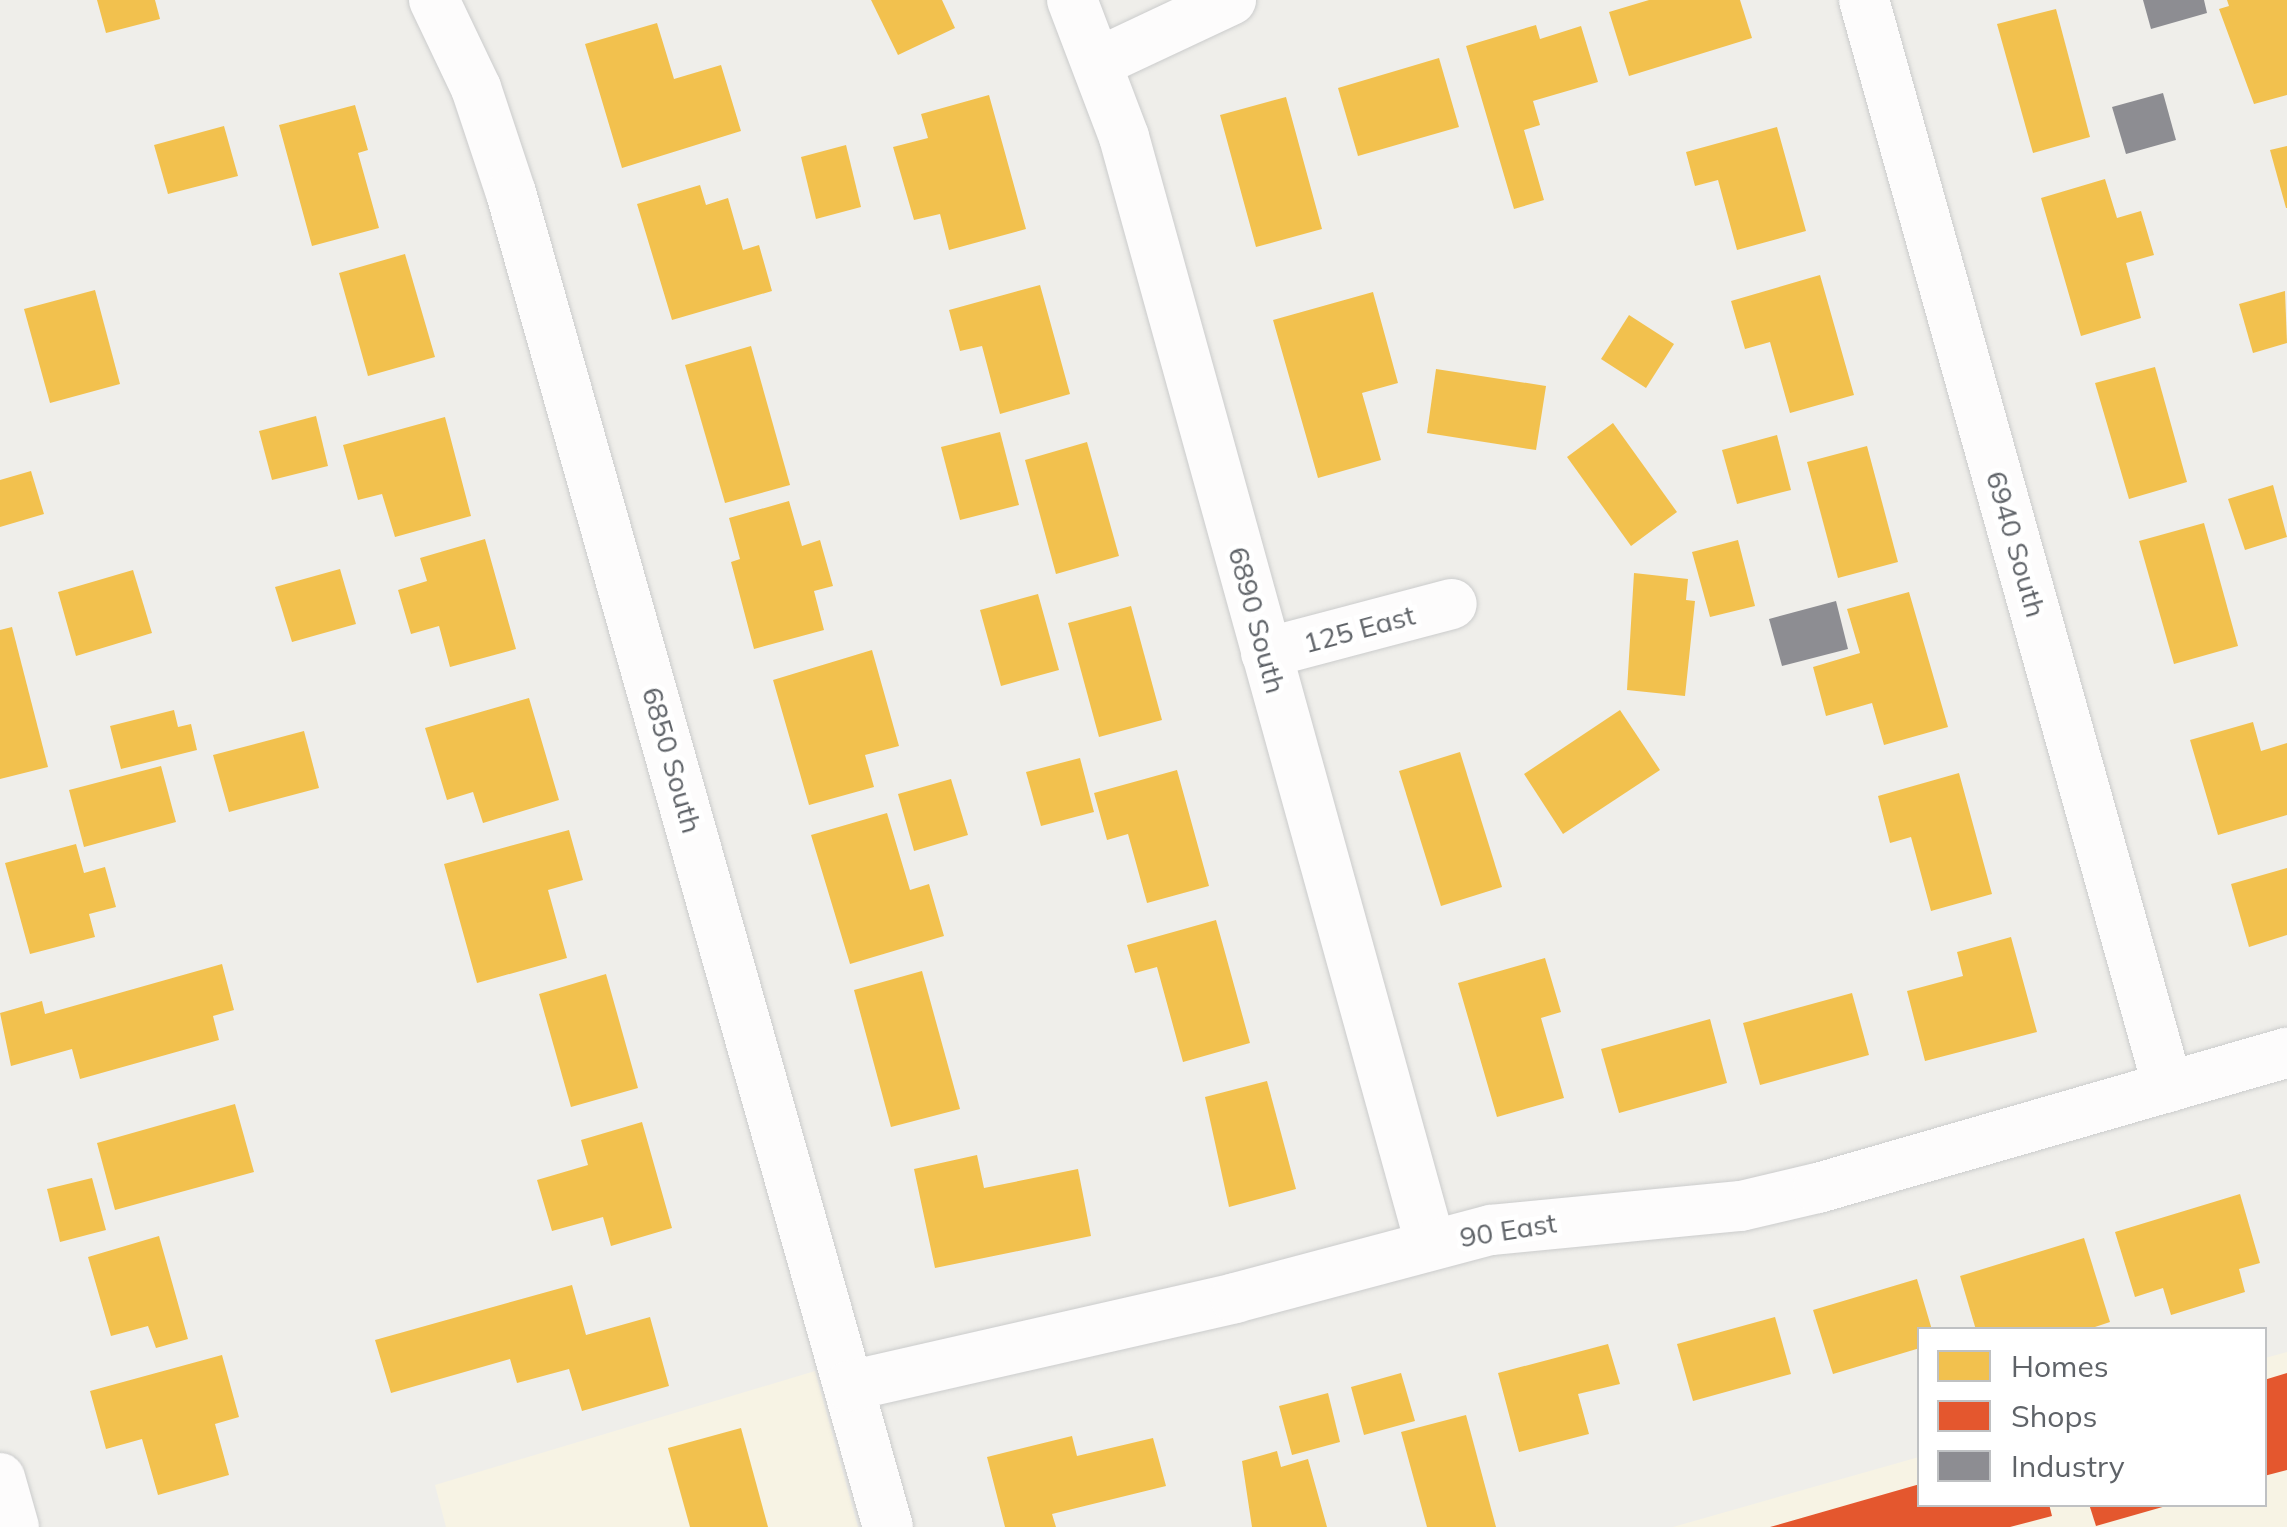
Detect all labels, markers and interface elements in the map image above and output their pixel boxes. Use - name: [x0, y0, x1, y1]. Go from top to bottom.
- street label: 6940 South: [1979, 467, 2053, 621]
- street label: 6890 South: [1221, 543, 1293, 697]
- street label: 125 East: [1299, 598, 1419, 660]
- street label: 6850 South: [635, 683, 709, 837]
- street label: 90 East: [1457, 1206, 1559, 1254]
- legend: [1917, 1327, 2267, 1507]
- text: Homes: [2011, 1347, 2109, 1385]
- text: Shops: [2011, 1397, 2097, 1435]
- text: Industry: [2011, 1447, 2125, 1485]

